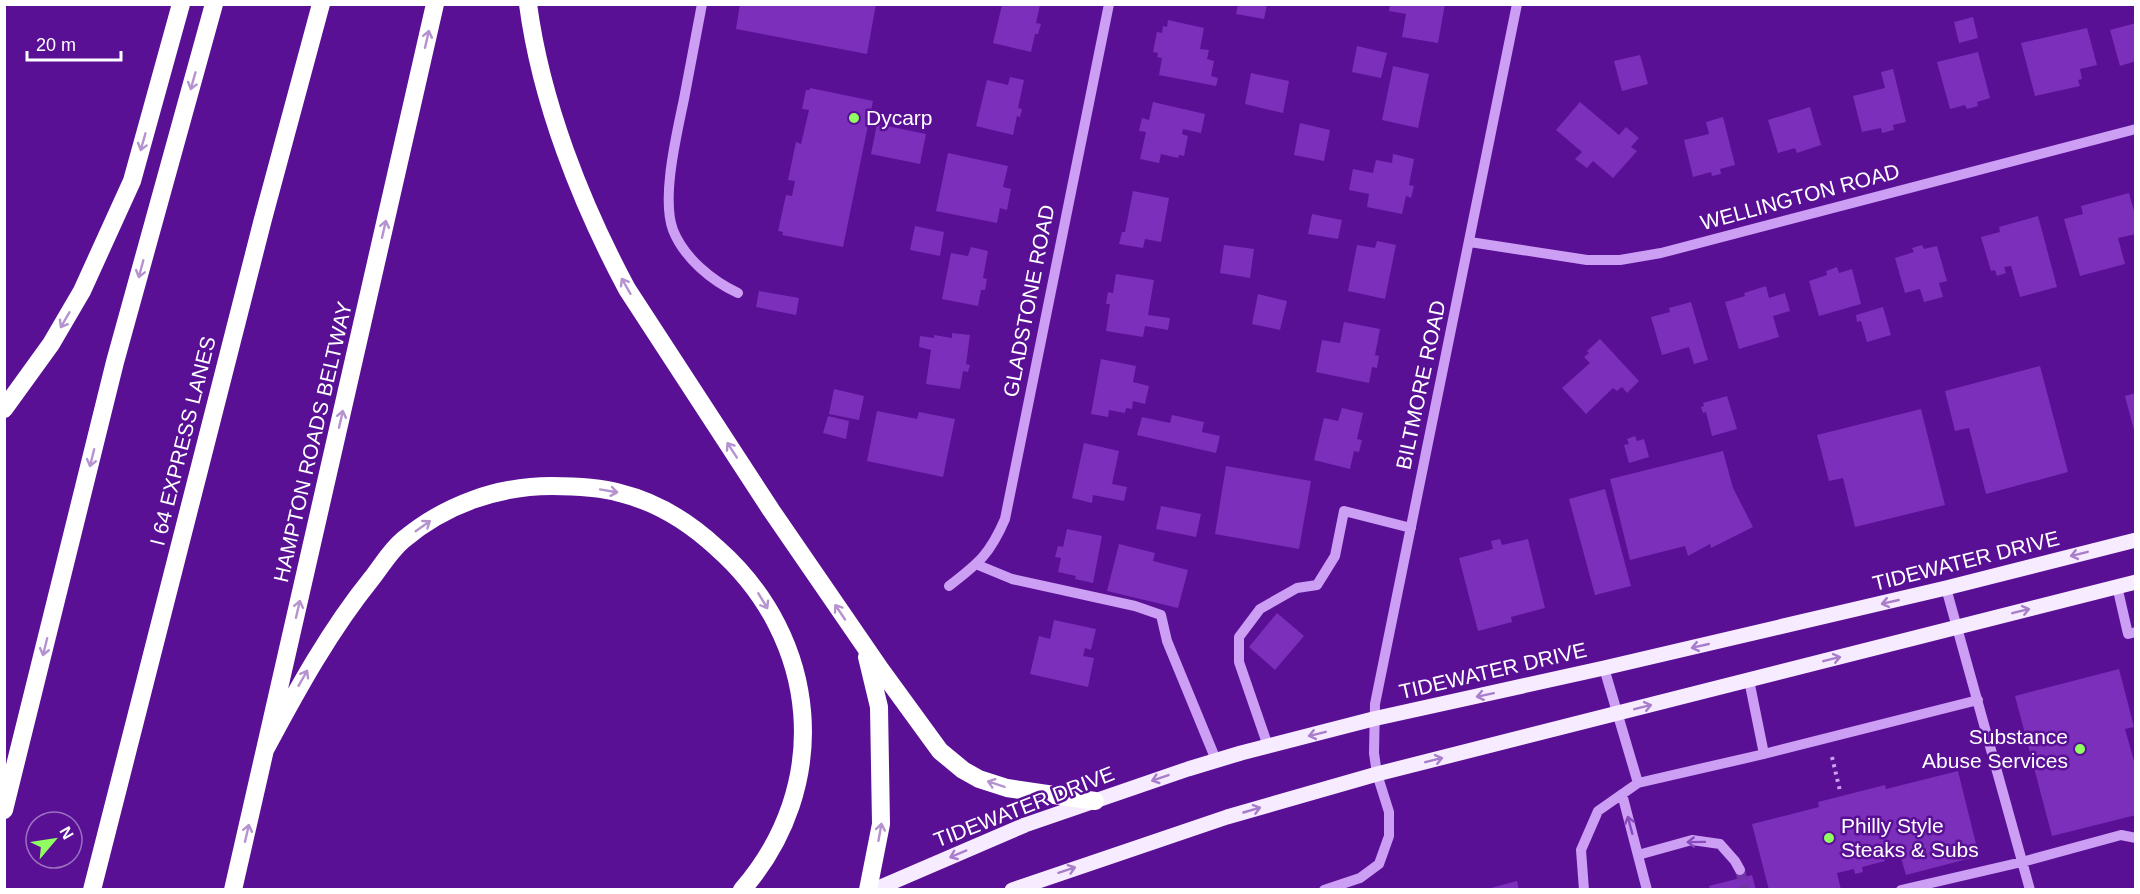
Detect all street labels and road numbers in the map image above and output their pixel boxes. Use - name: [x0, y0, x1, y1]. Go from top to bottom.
- street label: WELLINGTON ROAD: [1698, 159, 1902, 234]
- street label: GLADSTONE ROAD: [999, 203, 1058, 399]
- street label: BILTMORE ROAD: [1391, 298, 1450, 472]
- street label: HAMPTON ROADS BELTWAY: [269, 299, 356, 585]
- street label: I 64 EXPRESS LANES: [145, 334, 220, 548]
- street label: TIDEWATER DRIVE: [1870, 526, 2061, 595]
- street label: TIDEWATER DRIVE: [1397, 638, 1589, 703]
- street label: TIDEWATER DRIVE: [930, 762, 1117, 852]

